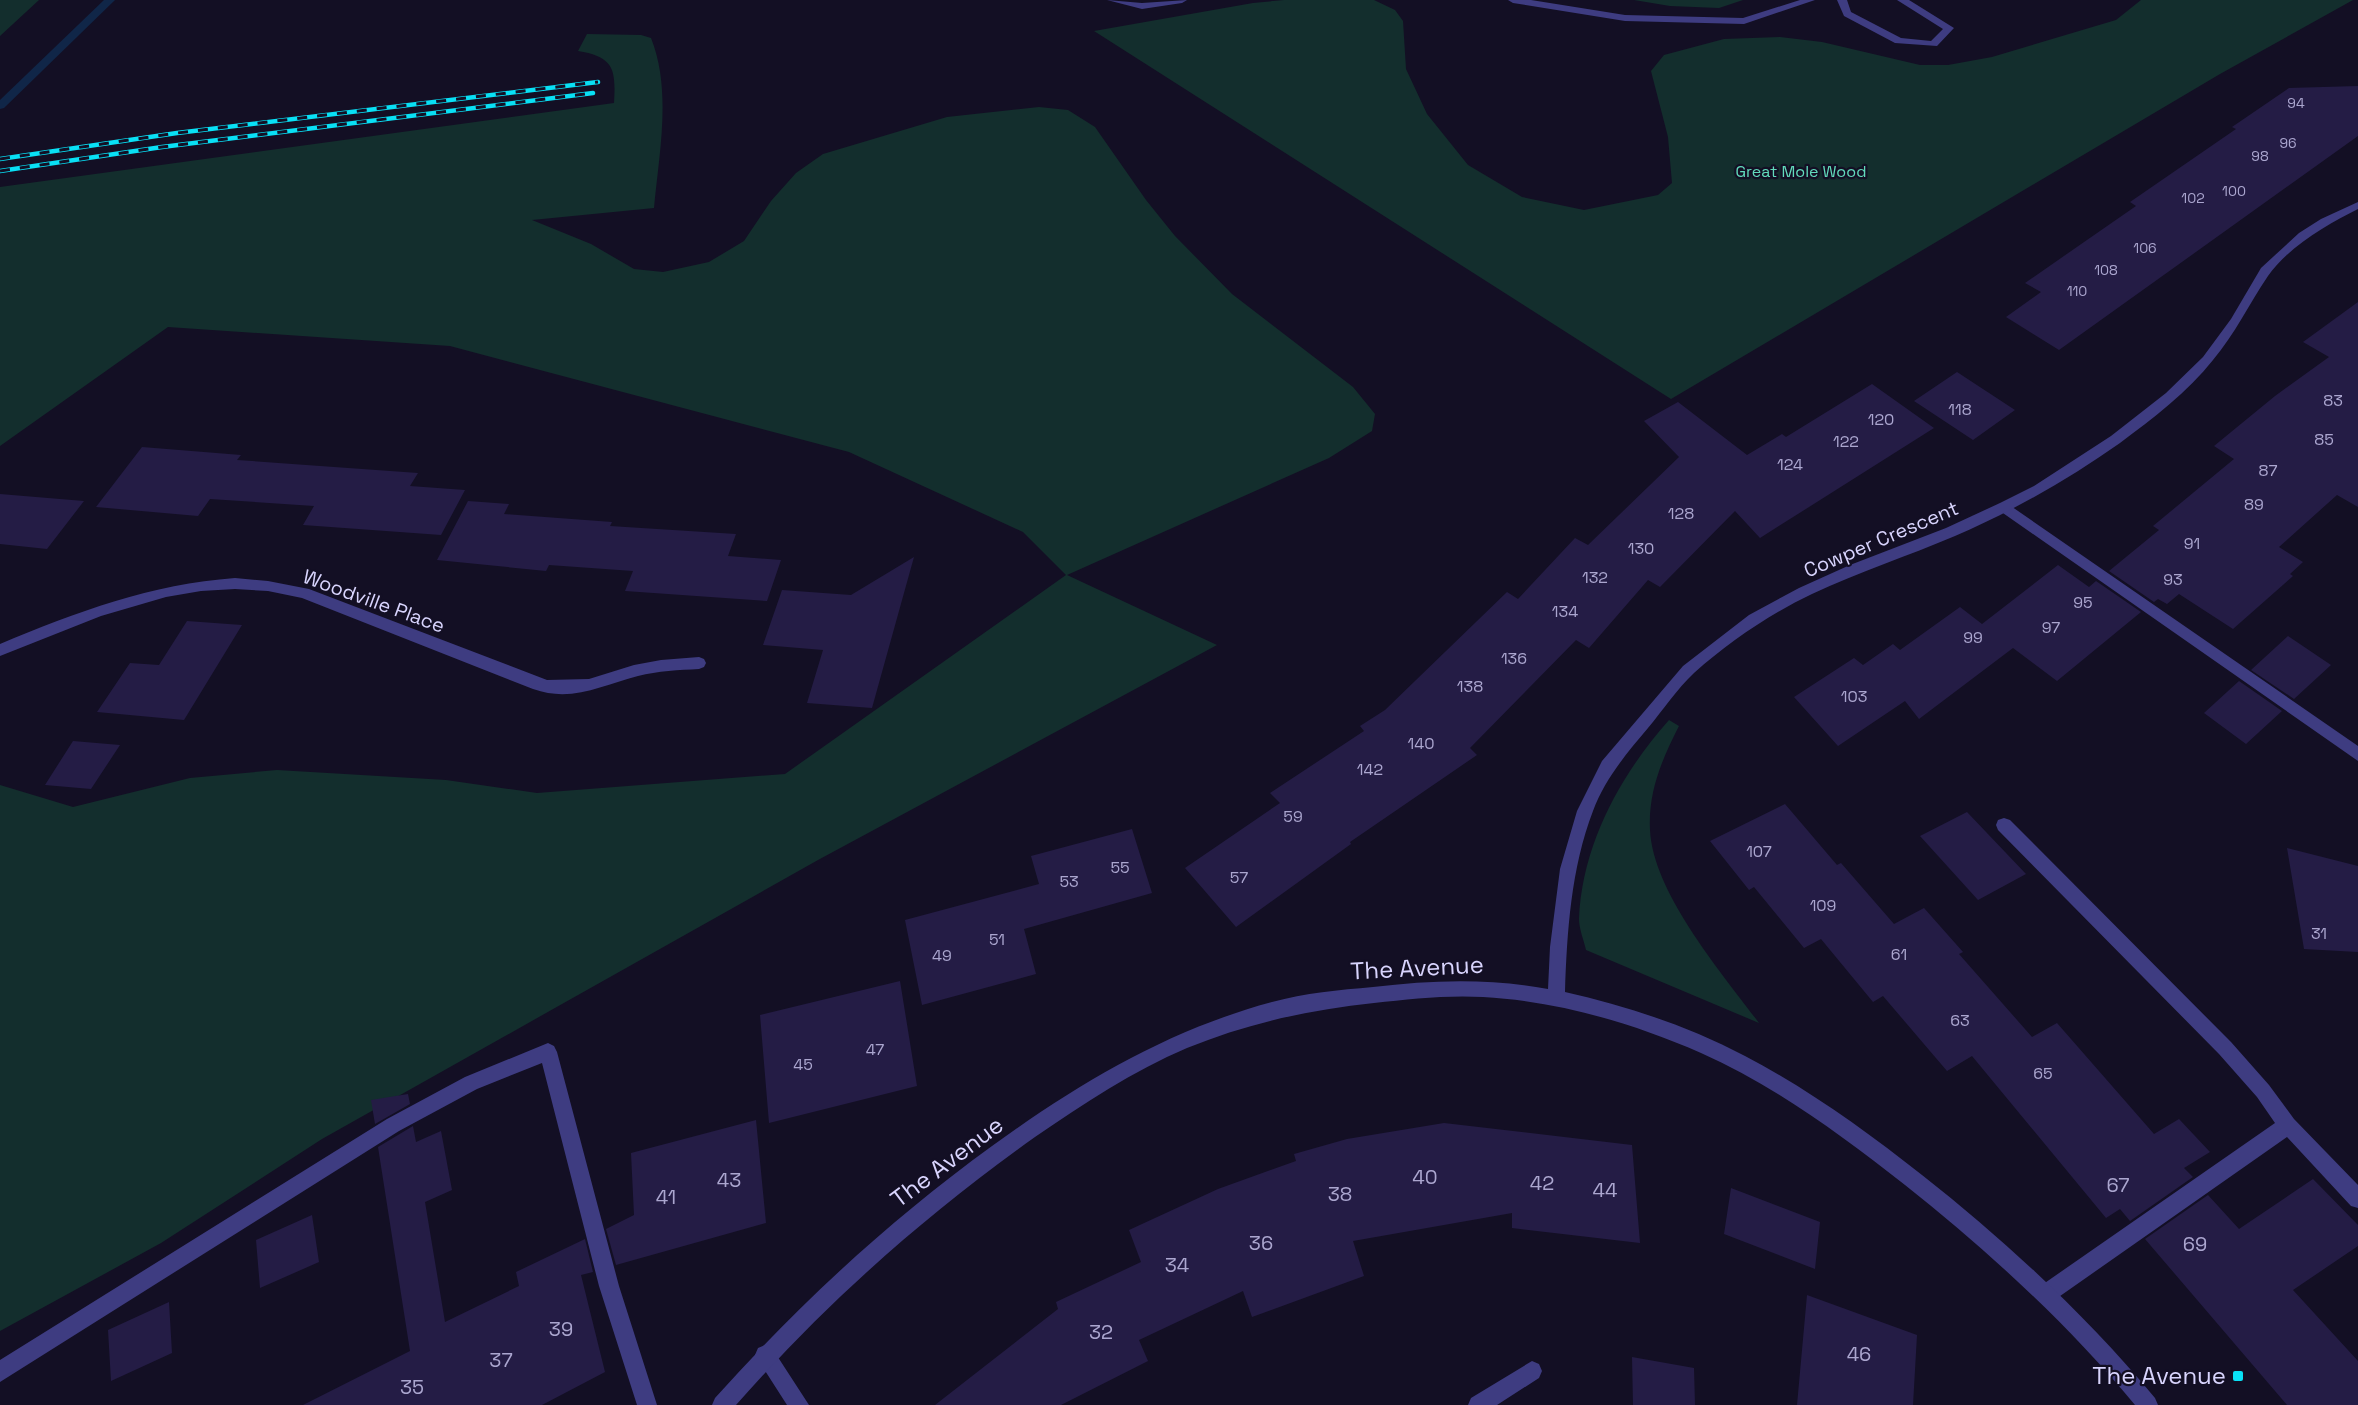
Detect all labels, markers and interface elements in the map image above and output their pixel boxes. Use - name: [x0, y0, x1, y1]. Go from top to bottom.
- house number: 94: [2287, 94, 2305, 112]
- house number: 96: [2279, 134, 2297, 152]
- house number: 98: [2251, 147, 2269, 165]
- park label: Great Mole Wood: [1736, 161, 1866, 182]
- house number: 100: [2222, 182, 2246, 200]
- house number: 102: [2181, 189, 2205, 207]
- house number: 106: [2133, 239, 2157, 257]
- house number: 108: [2094, 261, 2118, 279]
- house number: 110: [2067, 282, 2087, 300]
- house number: 83: [2323, 390, 2343, 411]
- house number: 118: [1948, 399, 1972, 420]
- house number: 120: [1868, 409, 1894, 430]
- house number: 85: [2314, 429, 2334, 450]
- house number: 122: [1833, 431, 1859, 452]
- house number: 124: [1777, 454, 1803, 475]
- house number: 87: [2259, 460, 2277, 481]
- house number: 89: [2244, 494, 2264, 515]
- street label: Cowper Crescent: [1800, 495, 1962, 583]
- house number: 128: [1668, 503, 1694, 524]
- house number: 91: [2184, 533, 2200, 554]
- house number: 130: [1628, 538, 1654, 559]
- street label: Woodville Place: [299, 563, 449, 639]
- house number: 132: [1582, 567, 1608, 588]
- house number: 93: [2163, 569, 2183, 590]
- house number: 95: [2073, 592, 2093, 613]
- house number: 134: [1552, 601, 1578, 622]
- house number: 97: [2042, 617, 2060, 638]
- house number: 99: [1963, 627, 1983, 648]
- house number: 136: [1501, 648, 1527, 669]
- house number: 138: [1457, 676, 1483, 697]
- house number: 103: [1841, 686, 1867, 707]
- house number: 140: [1408, 733, 1434, 754]
- house number: 142: [1357, 759, 1383, 780]
- house number: 59: [1283, 806, 1303, 827]
- house number: 107: [1746, 841, 1772, 862]
- house number: 55: [1110, 857, 1130, 878]
- house number: 57: [1230, 867, 1248, 888]
- house number: 53: [1059, 871, 1079, 892]
- house number: 109: [1810, 895, 1836, 916]
- house number: 31: [2311, 923, 2327, 944]
- house number: 51: [989, 929, 1005, 950]
- house number: 61: [1891, 944, 1907, 965]
- house number: 49: [932, 945, 952, 966]
- street label: The Avenue: [1349, 949, 1485, 986]
- house number: 63: [1950, 1010, 1970, 1031]
- house number: 47: [866, 1039, 884, 1060]
- house number: 45: [793, 1054, 813, 1075]
- house number: 65: [2033, 1063, 2053, 1084]
- street label: The Avenue: [884, 1109, 1009, 1214]
- house number: 40: [1412, 1164, 1438, 1190]
- house number: 43: [717, 1167, 741, 1193]
- house number: 42: [1530, 1170, 1554, 1196]
- house number: 67: [2106, 1172, 2130, 1198]
- house number: 44: [1593, 1177, 1618, 1203]
- house number: 38: [1328, 1181, 1352, 1207]
- house number: 41: [656, 1184, 676, 1210]
- house number: 36: [1249, 1230, 1273, 1256]
- house number: 69: [2183, 1231, 2207, 1257]
- house number: 34: [1165, 1252, 1189, 1278]
- house number: 39: [549, 1316, 573, 1342]
- house number: 32: [1089, 1319, 1113, 1345]
- house number: 46: [1847, 1341, 1871, 1367]
- house number: 37: [489, 1347, 513, 1373]
- place label: The Avenue: [2092, 1360, 2226, 1391]
- marker: The Avenue: [2231, 1369, 2245, 1383]
- house number: 35: [400, 1374, 424, 1400]

